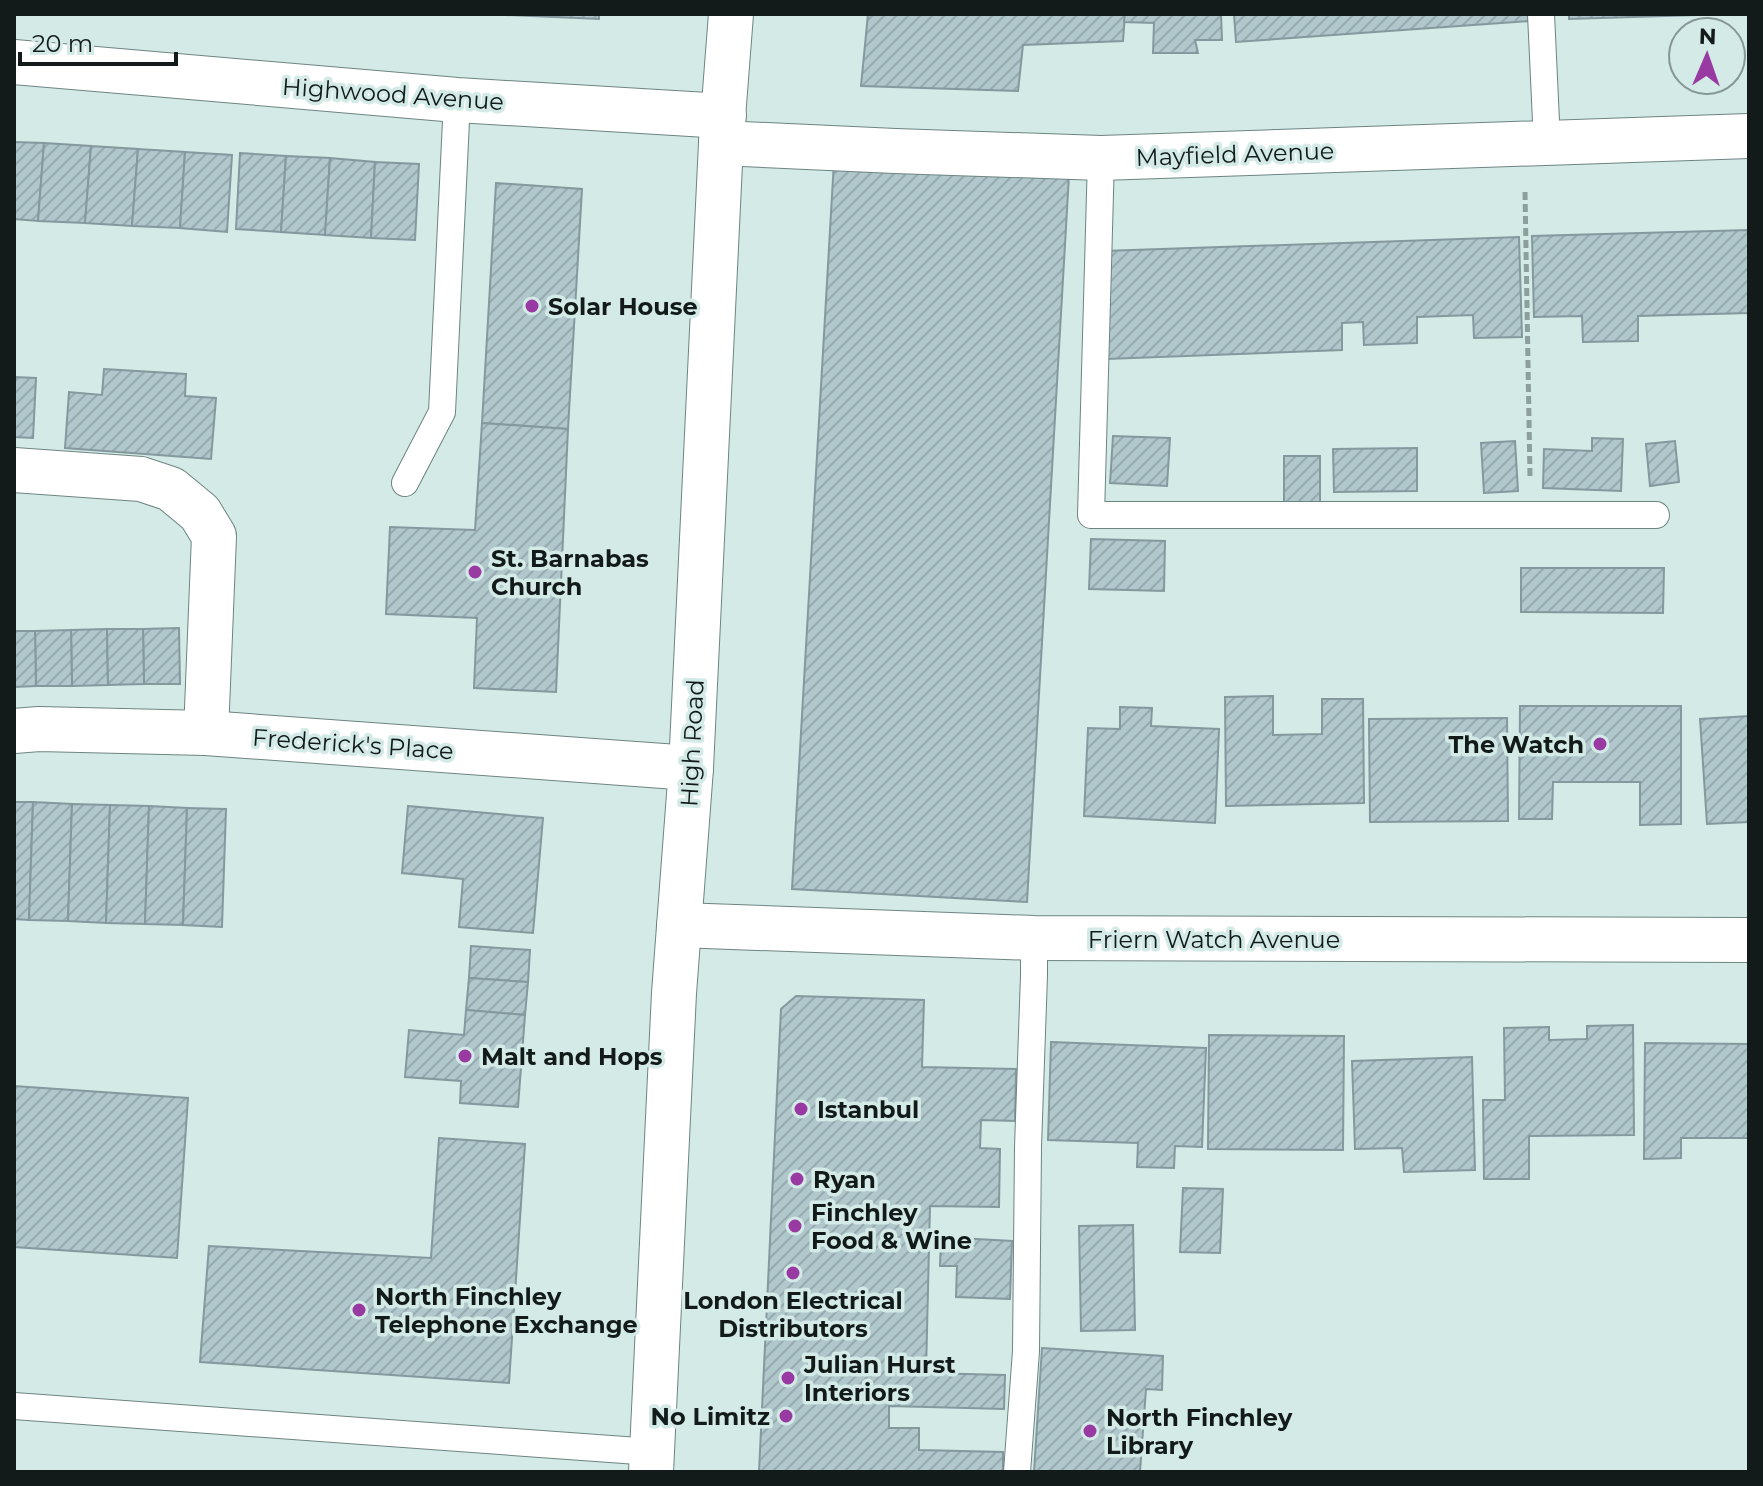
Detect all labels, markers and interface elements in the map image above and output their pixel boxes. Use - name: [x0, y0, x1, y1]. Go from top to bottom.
- scale bar: [20, 16, 176, 66]
- north arrow: [1667, 16, 1747, 96]
- text: N: [1698, 23, 1717, 50]
- text: 20 m: [32, 29, 93, 58]
- street label: Highwood Avenue: [281, 72, 505, 116]
- street label: Mayfield Avenue: [1135, 136, 1335, 172]
- place label: Solar House: [548, 292, 698, 321]
- marker: Solar House: [523, 297, 541, 315]
- place label: St. Barnabas Church: [491, 544, 649, 601]
- marker: St. Barnabas Church: [466, 563, 484, 581]
- street label: High Road: [674, 678, 710, 808]
- street label: Frederick's Place: [251, 723, 455, 765]
- place label: The Watch: [1448, 730, 1584, 759]
- marker: The Watch: [1591, 735, 1609, 753]
- street label: Friern Watch Avenue: [1088, 925, 1340, 954]
- place label: Malt and Hops: [481, 1042, 663, 1071]
- marker: Malt and Hops: [456, 1047, 474, 1065]
- place label: Istanbul: [817, 1095, 919, 1124]
- marker: Istanbul: [792, 1100, 810, 1118]
- place label: Ryan: [813, 1165, 876, 1194]
- marker: Ryan: [788, 1170, 806, 1188]
- place label: Finchley Food & Wine: [811, 1198, 972, 1255]
- marker: Finchley Food & Wine: [786, 1217, 804, 1235]
- marker: London Electrical Distributors: [784, 1264, 802, 1282]
- place label: North Finchley Telephone Exchange: [375, 1282, 638, 1339]
- place label: London Electrical Distributors: [683, 1286, 903, 1343]
- marker: North Finchley Telephone Exchange: [350, 1301, 368, 1319]
- place label: Julian Hurst Interiors: [803, 1350, 956, 1407]
- marker: Julian Hurst Interiors: [779, 1369, 797, 1387]
- place label: No Limitz: [651, 1402, 770, 1431]
- place label: North Finchley Library: [1106, 1403, 1293, 1460]
- marker: No Limitz: [777, 1407, 795, 1425]
- marker: North Finchley Library: [1081, 1422, 1099, 1440]

